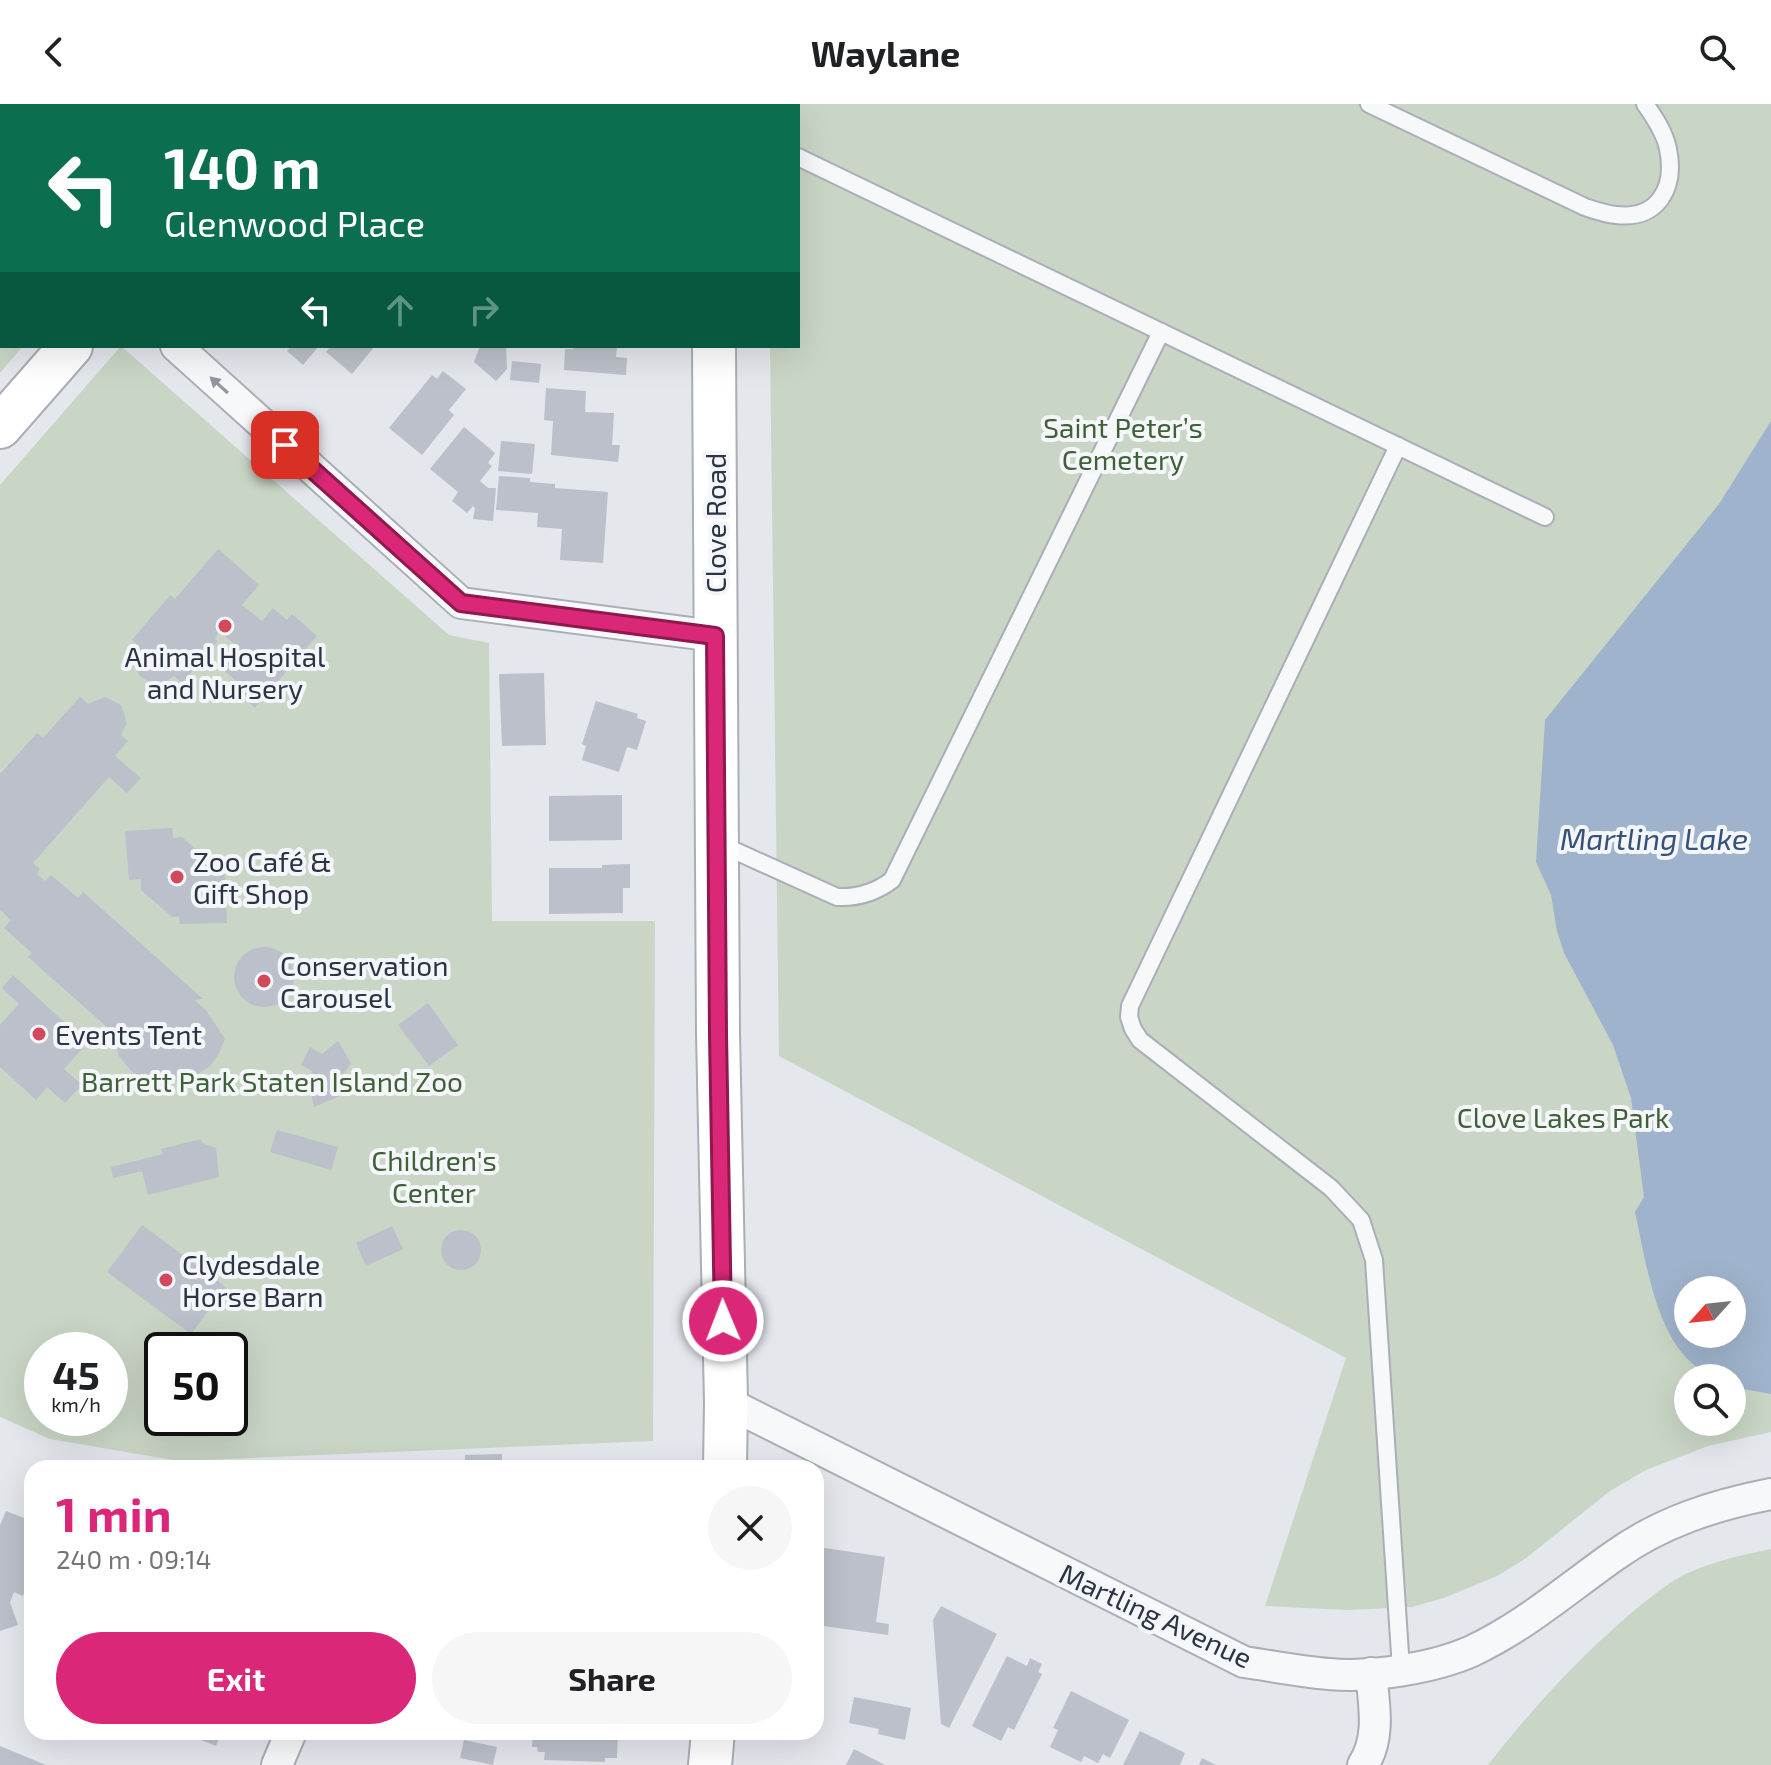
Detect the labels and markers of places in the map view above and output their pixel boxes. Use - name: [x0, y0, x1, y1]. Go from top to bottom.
- pin: [251, 411, 319, 479]
- marker: Animal Hospital and Nursery: [216, 617, 234, 635]
- place label: Animal Hospital and Nursery: [125, 639, 326, 705]
- place label: Zoo Café & Gift Shop: [193, 844, 332, 910]
- marker: Zoo Café & Gift Shop: [168, 868, 186, 886]
- place label: Conservation Carousel: [280, 948, 448, 1014]
- marker: Conservation Carousel: [255, 972, 273, 990]
- place label: Events Tent: [55, 1017, 202, 1051]
- marker: Events Tent: [30, 1025, 48, 1043]
- place label: Clydesdale Horse Barn: [182, 1247, 324, 1313]
- marker: Clydesdale Horse Barn: [157, 1271, 175, 1289]

